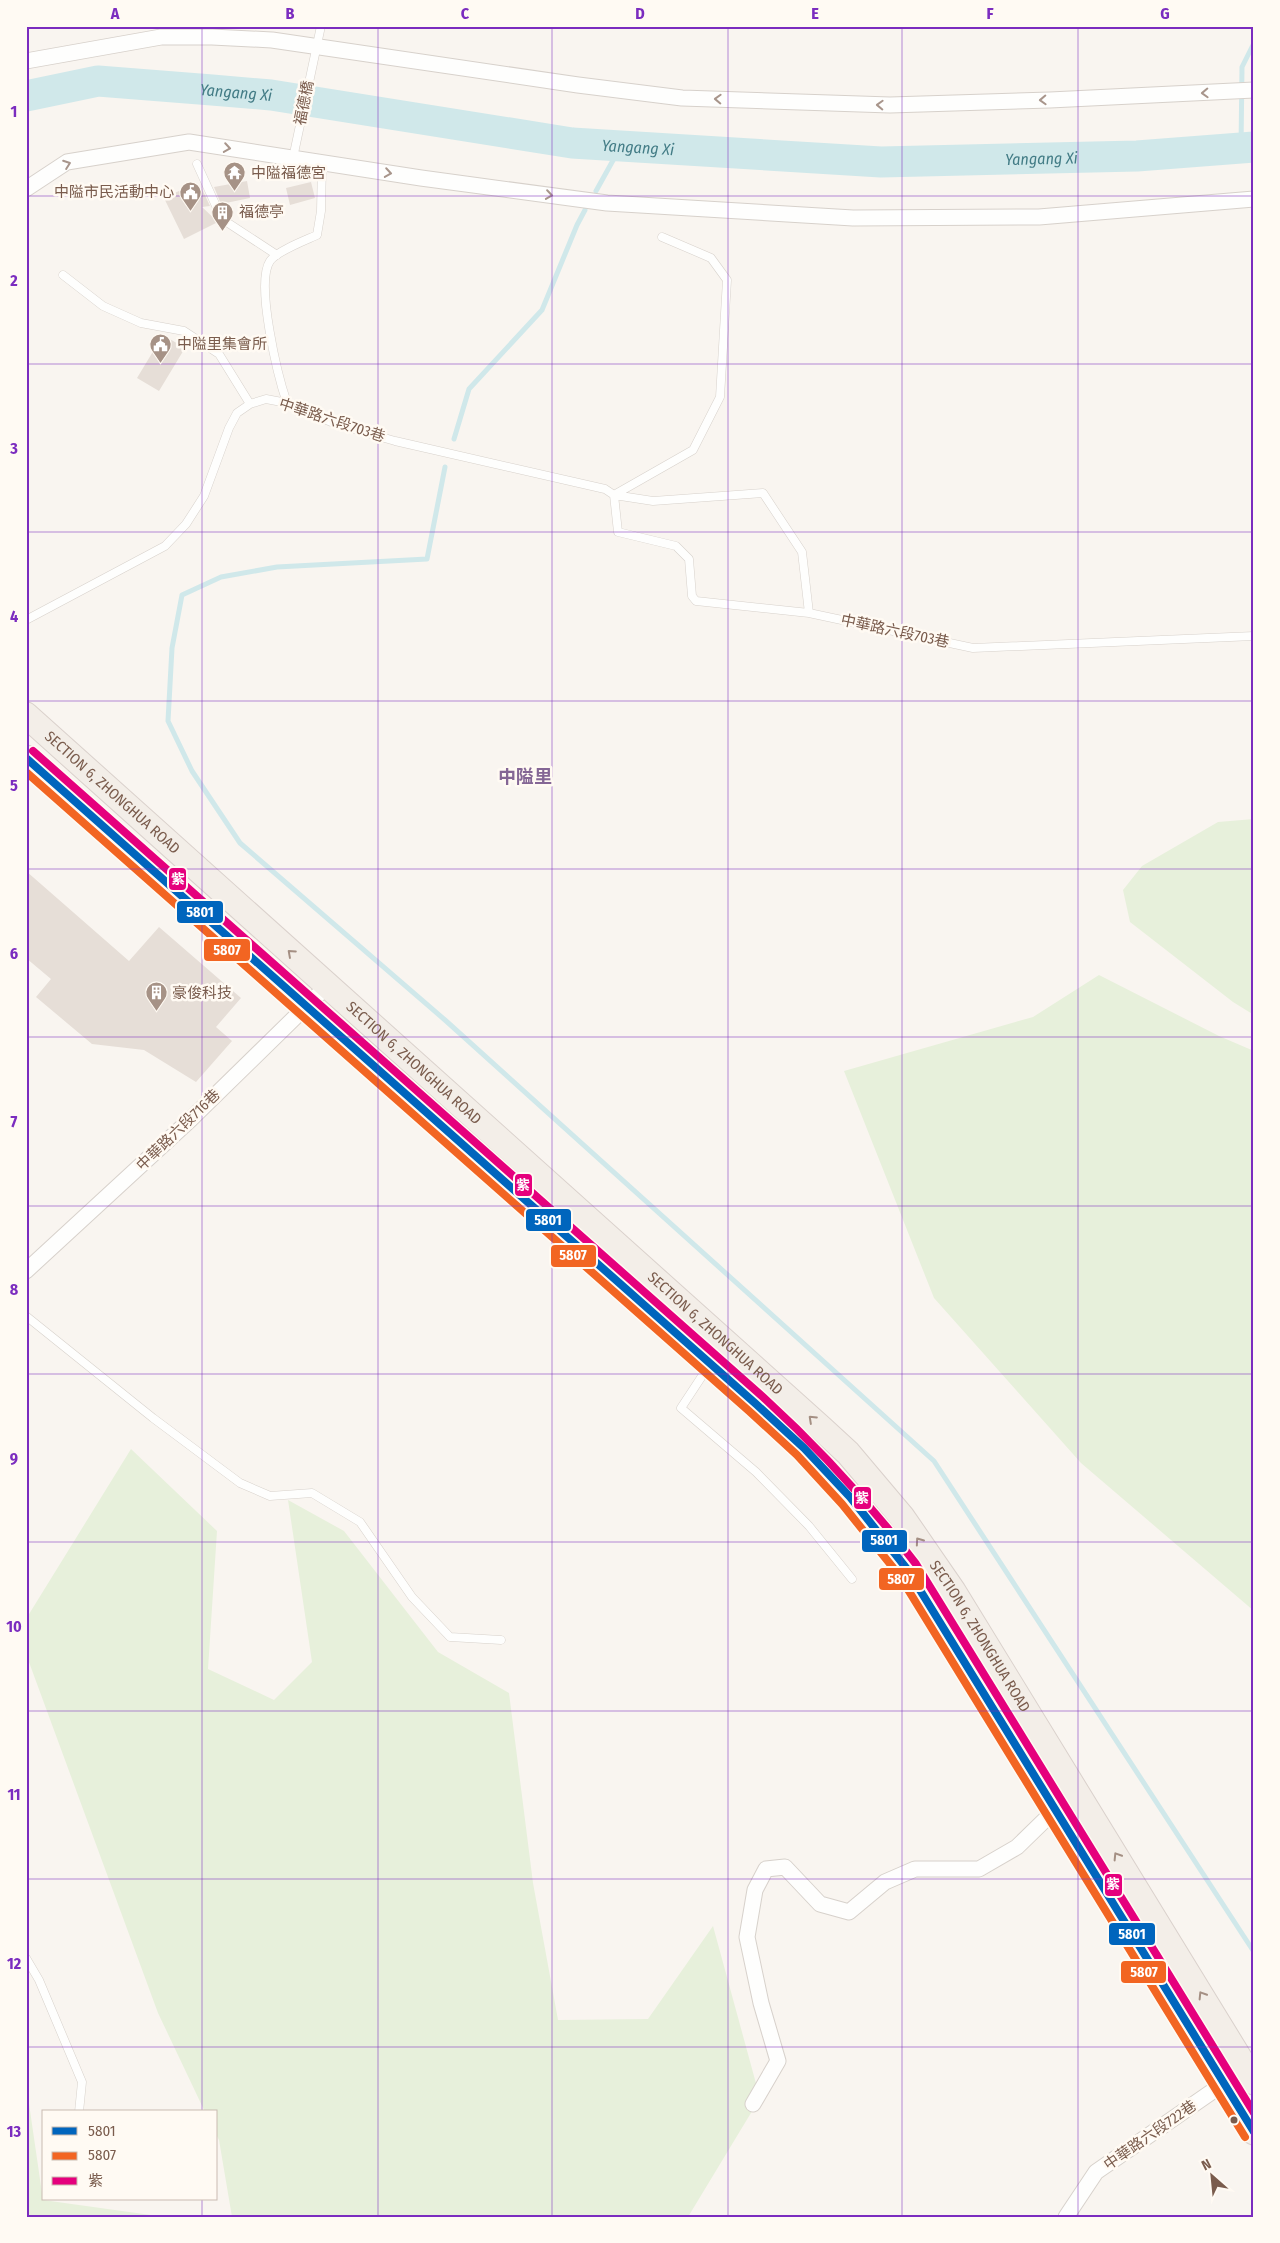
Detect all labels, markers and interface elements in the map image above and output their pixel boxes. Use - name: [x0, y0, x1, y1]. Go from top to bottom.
- text: A: [110, 4, 120, 23]
- text: B: [286, 4, 295, 23]
- text: C: [461, 4, 470, 23]
- text: D: [635, 4, 645, 23]
- text: E: [811, 4, 819, 23]
- text: F: [986, 4, 994, 23]
- text: G: [1160, 4, 1170, 23]
- street label: 福德橋: [291, 79, 317, 127]
- water label: Yangang Xi: [199, 80, 273, 105]
- one-way arrow: [1201, 88, 1209, 99]
- one-way arrow: [714, 93, 722, 104]
- one-way arrow: [1039, 95, 1047, 106]
- one-way arrow: [876, 99, 884, 110]
- text: 1: [11, 102, 17, 121]
- water label: Yangang Xi: [601, 135, 675, 159]
- one-way arrow: [223, 142, 232, 152]
- water label: Yangang Xi: [1005, 148, 1078, 169]
- one-way arrow: [62, 160, 71, 170]
- temple icon: 中隘福德宮: [223, 161, 247, 192]
- place label: 中隘福德宮: [251, 164, 326, 182]
- one-way arrow: [383, 167, 392, 177]
- public building icon: 中隘市民活動中心: [178, 180, 202, 211]
- place label: 中隘市民活動中心: [54, 183, 174, 201]
- one-way arrow: [545, 189, 553, 200]
- building icon: 福德亭: [211, 200, 235, 231]
- place label: 福德亭: [239, 203, 284, 221]
- text: 2: [9, 271, 18, 290]
- public building icon: 中隘里集會所: [149, 332, 173, 363]
- place label: 中隘里集會所: [177, 335, 267, 353]
- street label: 中華路六段703巷: [277, 394, 387, 446]
- text: 3: [9, 439, 18, 458]
- text: 4: [10, 607, 18, 626]
- street label: 中華路六段703巷: [839, 611, 951, 651]
- street label: SECTION 6, ZHONGHUA ROAD: [41, 727, 184, 858]
- district label: 中隘里: [498, 766, 552, 788]
- text: 5: [10, 776, 18, 795]
- line badge: 紫: [168, 867, 187, 891]
- text: 紫: [171, 871, 185, 888]
- line badge: 5801: [176, 900, 224, 924]
- text: 5801: [186, 904, 214, 921]
- line badge: 5807: [203, 938, 251, 962]
- text: 5807: [213, 942, 241, 959]
- text: 6: [10, 944, 18, 963]
- one-way arrow: [287, 950, 296, 959]
- building icon: 豪俊科技: [144, 981, 168, 1012]
- place label: 豪俊科技: [172, 984, 232, 1002]
- street label: SECTION 6, ZHONGHUA ROAD: [343, 998, 485, 1128]
- street label: 中華路六段716巷: [132, 1086, 224, 1174]
- text: 7: [11, 1112, 18, 1131]
- line badge: 紫: [514, 1173, 533, 1197]
- text: 紫: [516, 1177, 530, 1194]
- line badge: 5801: [525, 1208, 572, 1232]
- text: 5801: [534, 1212, 562, 1229]
- line badge: 5807: [550, 1244, 597, 1268]
- text: 5807: [559, 1247, 587, 1264]
- street label: SECTION 6, ZHONGHUA ROAD: [644, 1268, 787, 1398]
- text: 8: [10, 1280, 19, 1299]
- one-way arrow: [808, 1416, 817, 1425]
- text: 9: [10, 1449, 18, 1468]
- line badge: 紫: [853, 1486, 872, 1510]
- text: 紫: [855, 1490, 869, 1507]
- line badge: 5801: [861, 1529, 908, 1553]
- text: 5801: [870, 1532, 898, 1549]
- one-way arrow: [916, 1537, 925, 1547]
- street label: SECTION 6, ZHONGHUA ROAD: [926, 1557, 1034, 1715]
- line badge: 5807: [878, 1567, 925, 1591]
- text: 5807: [887, 1571, 915, 1588]
- text: 10: [6, 1617, 22, 1636]
- text: 11: [7, 1785, 21, 1804]
- one-way arrow: [1113, 1853, 1123, 1862]
- line badge: 紫: [1104, 1873, 1123, 1897]
- text: 紫: [1106, 1876, 1120, 1893]
- line badge: 5801: [1108, 1922, 1156, 1946]
- text: 5801: [1118, 1926, 1146, 1943]
- text: 12: [7, 1954, 22, 1973]
- line badge: 5807: [1120, 1960, 1167, 1984]
- text: 5807: [1130, 1964, 1158, 1981]
- one-way arrow: [1198, 1991, 1208, 2000]
- street label: 中華路六段722巷: [1100, 2096, 1200, 2174]
- legend: [42, 2110, 218, 2200]
- unlabelled marker: [1229, 2115, 1239, 2125]
- text: 13: [7, 2122, 22, 2141]
- text: 5801: [88, 2122, 116, 2140]
- text: 5807: [88, 2146, 116, 2164]
- north arrow: [1188, 2150, 1238, 2200]
- text: N: [1199, 2155, 1214, 2174]
- text: 紫: [88, 2172, 103, 2190]

